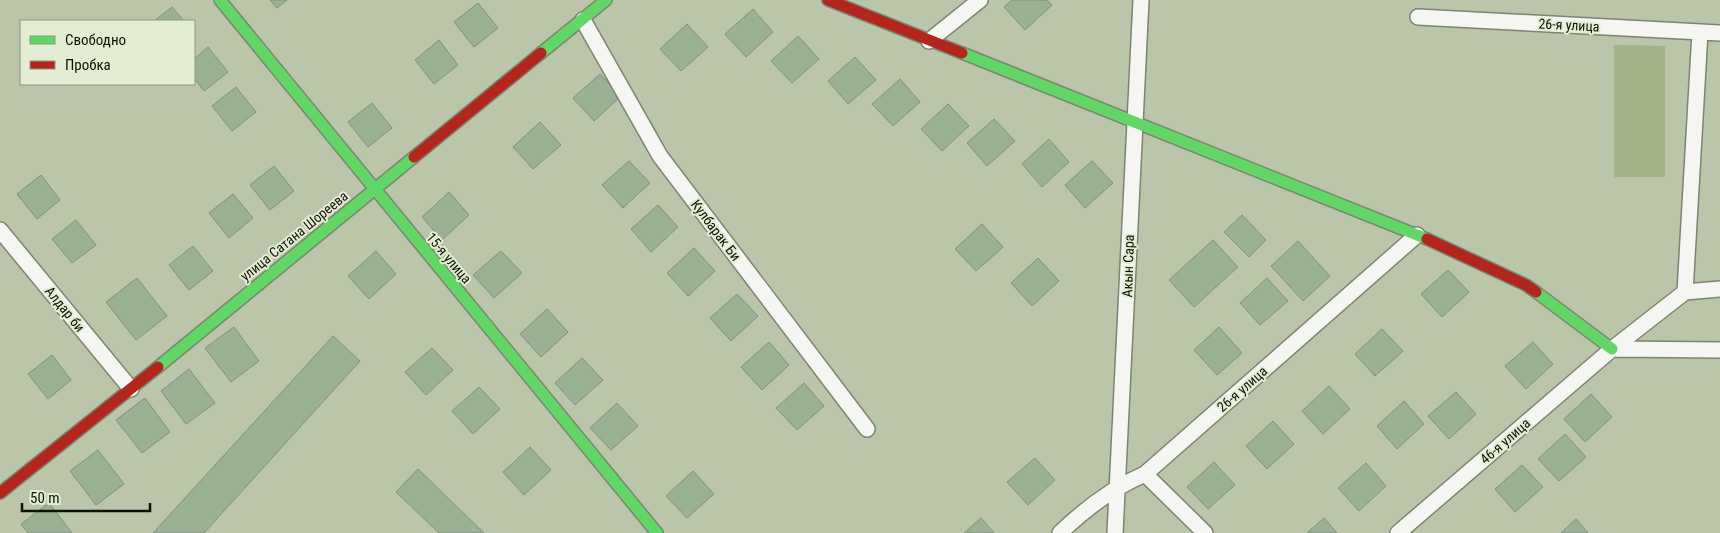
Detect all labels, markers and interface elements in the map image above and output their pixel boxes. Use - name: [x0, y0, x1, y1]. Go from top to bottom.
- street label: 26-я улица: [1538, 15, 1600, 35]
- legend: [20, 20, 195, 85]
- text: Свободно: [65, 31, 126, 49]
- text: Пробка: [65, 56, 111, 74]
- street label: улица Сатана Шореева: [237, 188, 351, 284]
- street label: Кулбарак Би: [688, 196, 744, 264]
- street label: 15-я улица: [423, 229, 475, 287]
- street label: Акын Сара: [1119, 234, 1137, 298]
- street label: Алдар би: [42, 283, 88, 335]
- street label: 26-я улица: [1214, 363, 1270, 415]
- street label: 46-я улица: [1477, 415, 1533, 467]
- scale bar: [22, 480, 150, 512]
- text: 50 m: [30, 489, 60, 507]

